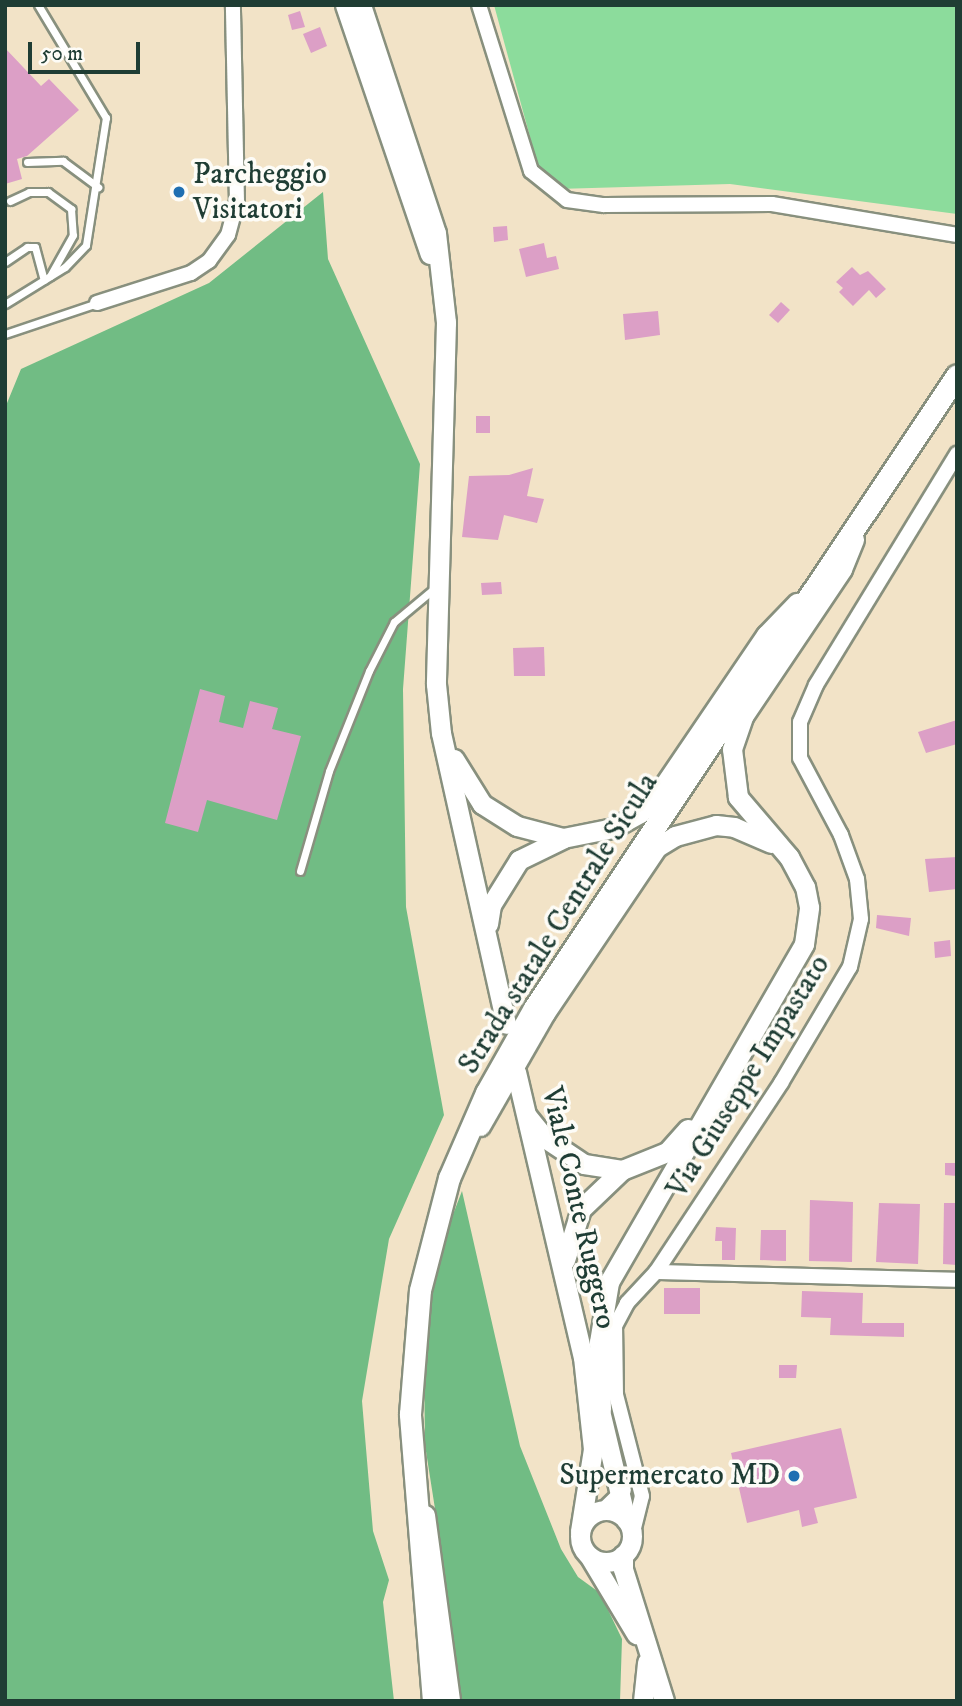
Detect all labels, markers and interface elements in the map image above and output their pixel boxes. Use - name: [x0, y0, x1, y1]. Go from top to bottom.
- scale bar: [32, 28, 144, 72]
- text: 50 m: [41, 41, 83, 67]
- place label: Parcheggio Visitatori: [193, 157, 327, 228]
- marker: Parcheggio Visitatori: [171, 184, 187, 200]
- street label: Strada statale Centrale Sicula: [452, 767, 666, 1081]
- street label: Via Giuseppe Impastato: [660, 949, 838, 1205]
- street label: Viale Conte Ruggero: [533, 1083, 623, 1333]
- place label: Supermercato MD: [559, 1458, 780, 1494]
- marker: Supermercato MD: [786, 1468, 802, 1484]

